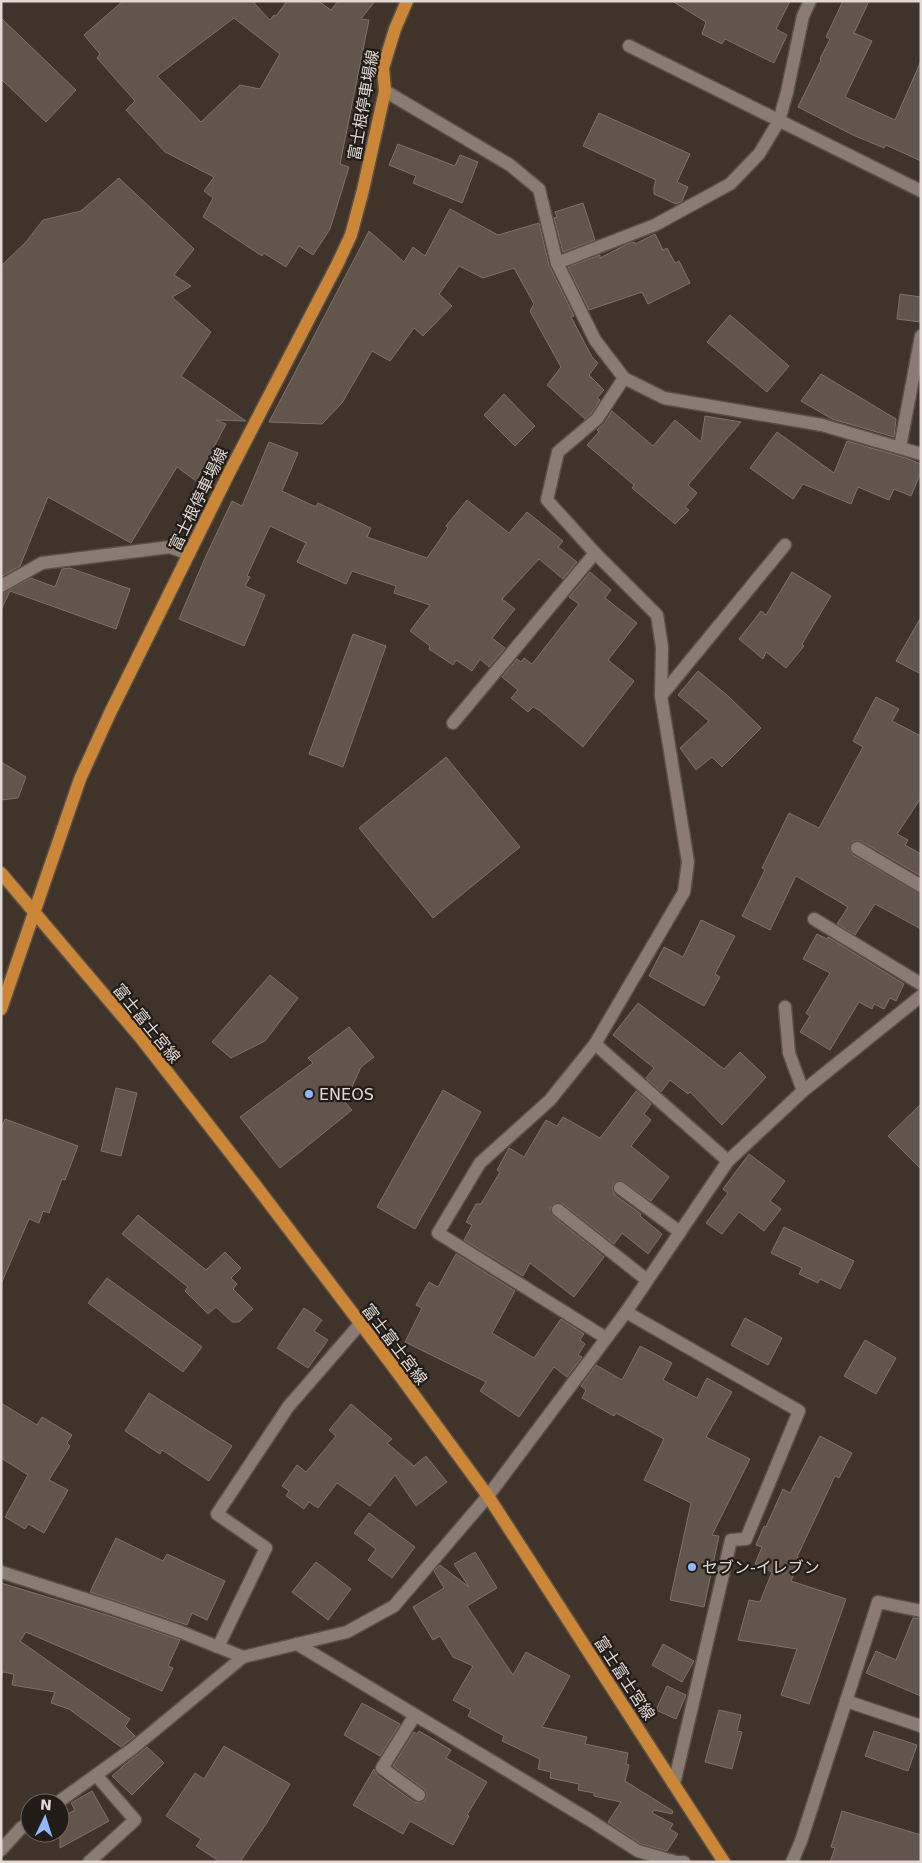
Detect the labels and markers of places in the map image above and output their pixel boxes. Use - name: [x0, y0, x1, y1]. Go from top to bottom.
- place label: ENEOS: [319, 1085, 374, 1104]
- marker: ENEOS: [303, 1088, 315, 1100]
- place label: セブン-イレブン: [702, 1558, 820, 1577]
- marker: セブン-イレブン: [686, 1561, 698, 1573]

